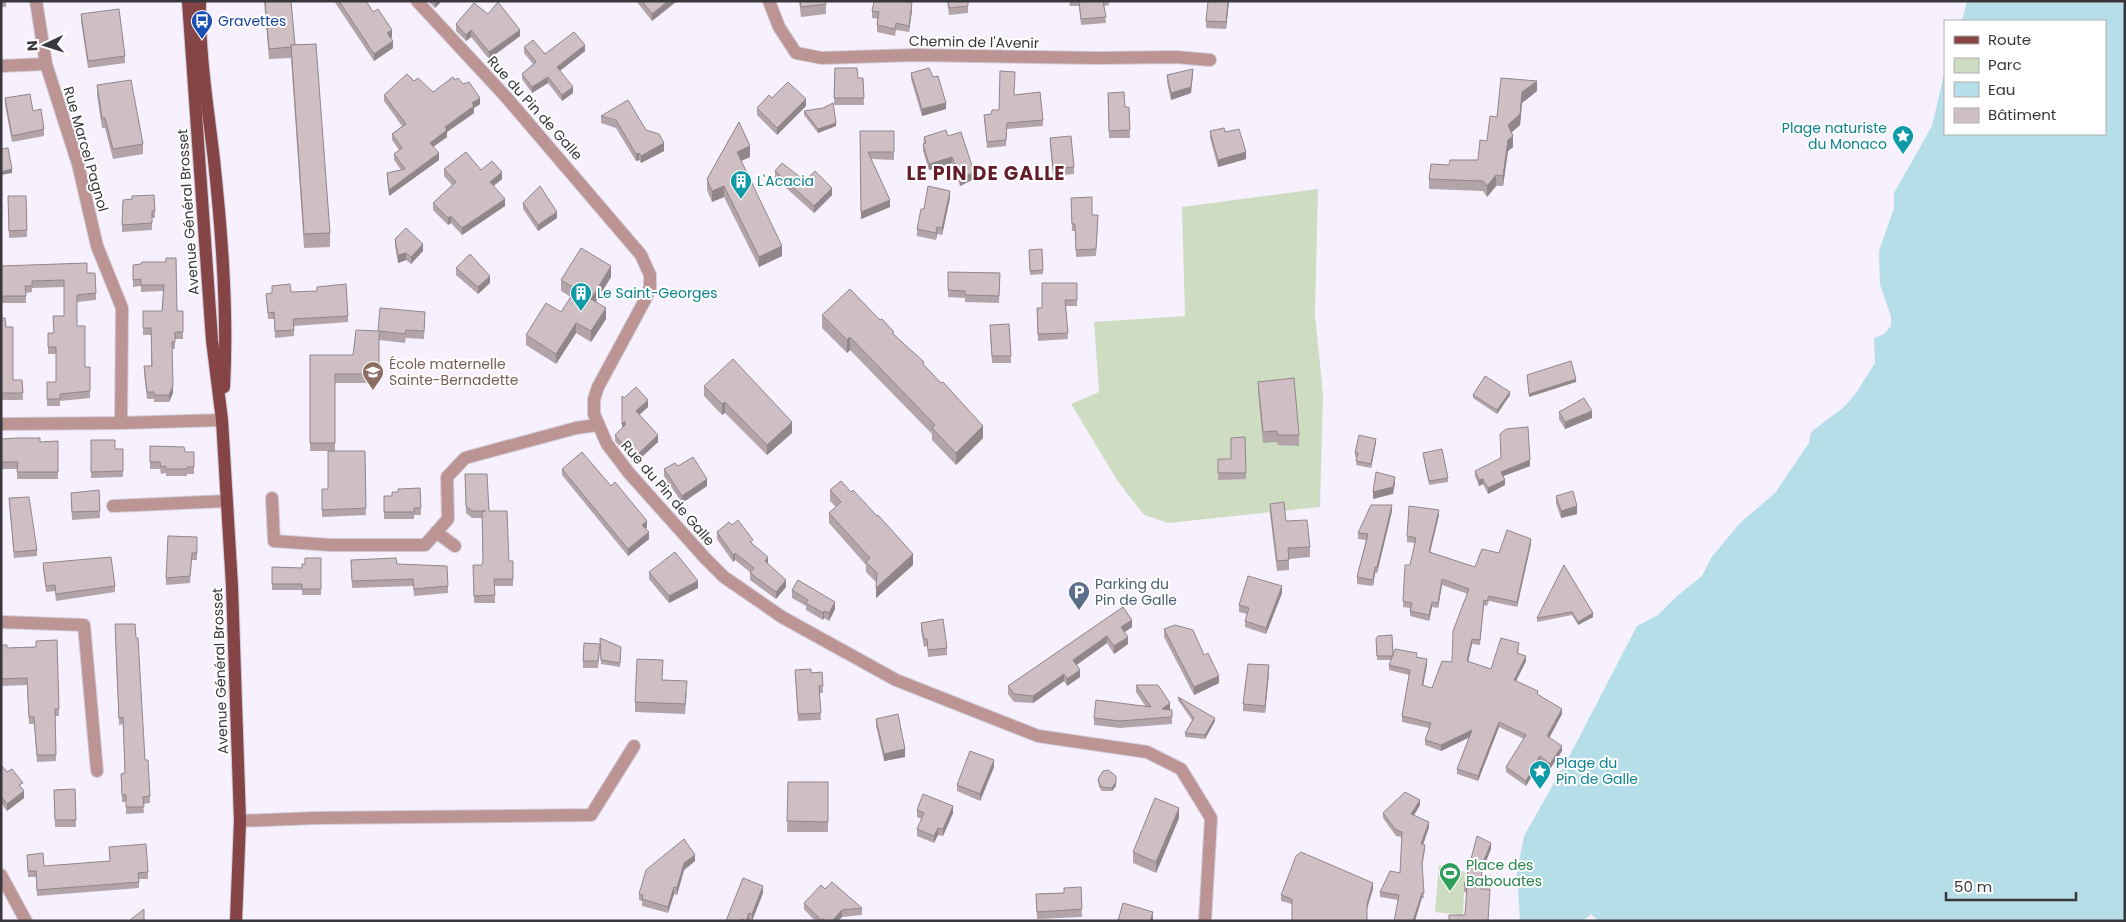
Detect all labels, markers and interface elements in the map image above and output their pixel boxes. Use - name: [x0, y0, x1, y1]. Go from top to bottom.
- bus stop icon: Gravettes: [190, 9, 214, 40]
- place label: Gravettes: [218, 11, 286, 31]
- north arrow: [20, 20, 70, 70]
- legend: [1944, 20, 2106, 135]
- text: Route: [1988, 29, 2031, 50]
- street label: Chemin de l'Avenir: [909, 31, 1039, 53]
- text: N: [22, 40, 42, 52]
- street label: Rue du Pin de Galle: [483, 51, 588, 165]
- text: Parc: [1988, 54, 2022, 75]
- text: Eau: [1988, 79, 2015, 100]
- street label: Rue Marcel Pagnol: [59, 84, 113, 214]
- text: Bâtiment: [1988, 104, 2056, 125]
- place label: Plage naturiste du Monaco: [1782, 118, 1887, 154]
- place icon: Plage naturiste du Monaco: [1891, 124, 1915, 155]
- street label: Avenue Général Brosset: [172, 128, 204, 296]
- district label: LE PIN DE GALLE: [906, 160, 1066, 187]
- building icon: L'Acacia: [729, 169, 753, 200]
- place label: L'Acacia: [757, 171, 814, 191]
- building icon: Le Saint-Georges: [569, 281, 593, 312]
- place label: Le Saint-Georges: [597, 283, 718, 303]
- place label: École maternelle Sainte-Bernadette: [389, 354, 519, 390]
- school or university icon: École maternelle Sainte-Bernadette: [361, 360, 385, 391]
- street label: Rue du Pin de Galle: [616, 436, 720, 550]
- place label: Parking du Pin de Galle: [1095, 574, 1177, 610]
- parking icon: Parking du Pin de Galle: [1067, 580, 1091, 611]
- street label: Avenue Général Brosset: [207, 587, 233, 755]
- place label: Plage du Pin de Galle: [1556, 753, 1638, 789]
- place icon: Plage du Pin de Galle: [1528, 759, 1552, 790]
- place label: Place des Babouates: [1466, 855, 1542, 891]
- sports icon: Place des Babouates: [1438, 861, 1462, 892]
- scale bar: [1946, 870, 2076, 902]
- text: 50 m: [1954, 876, 1992, 897]

